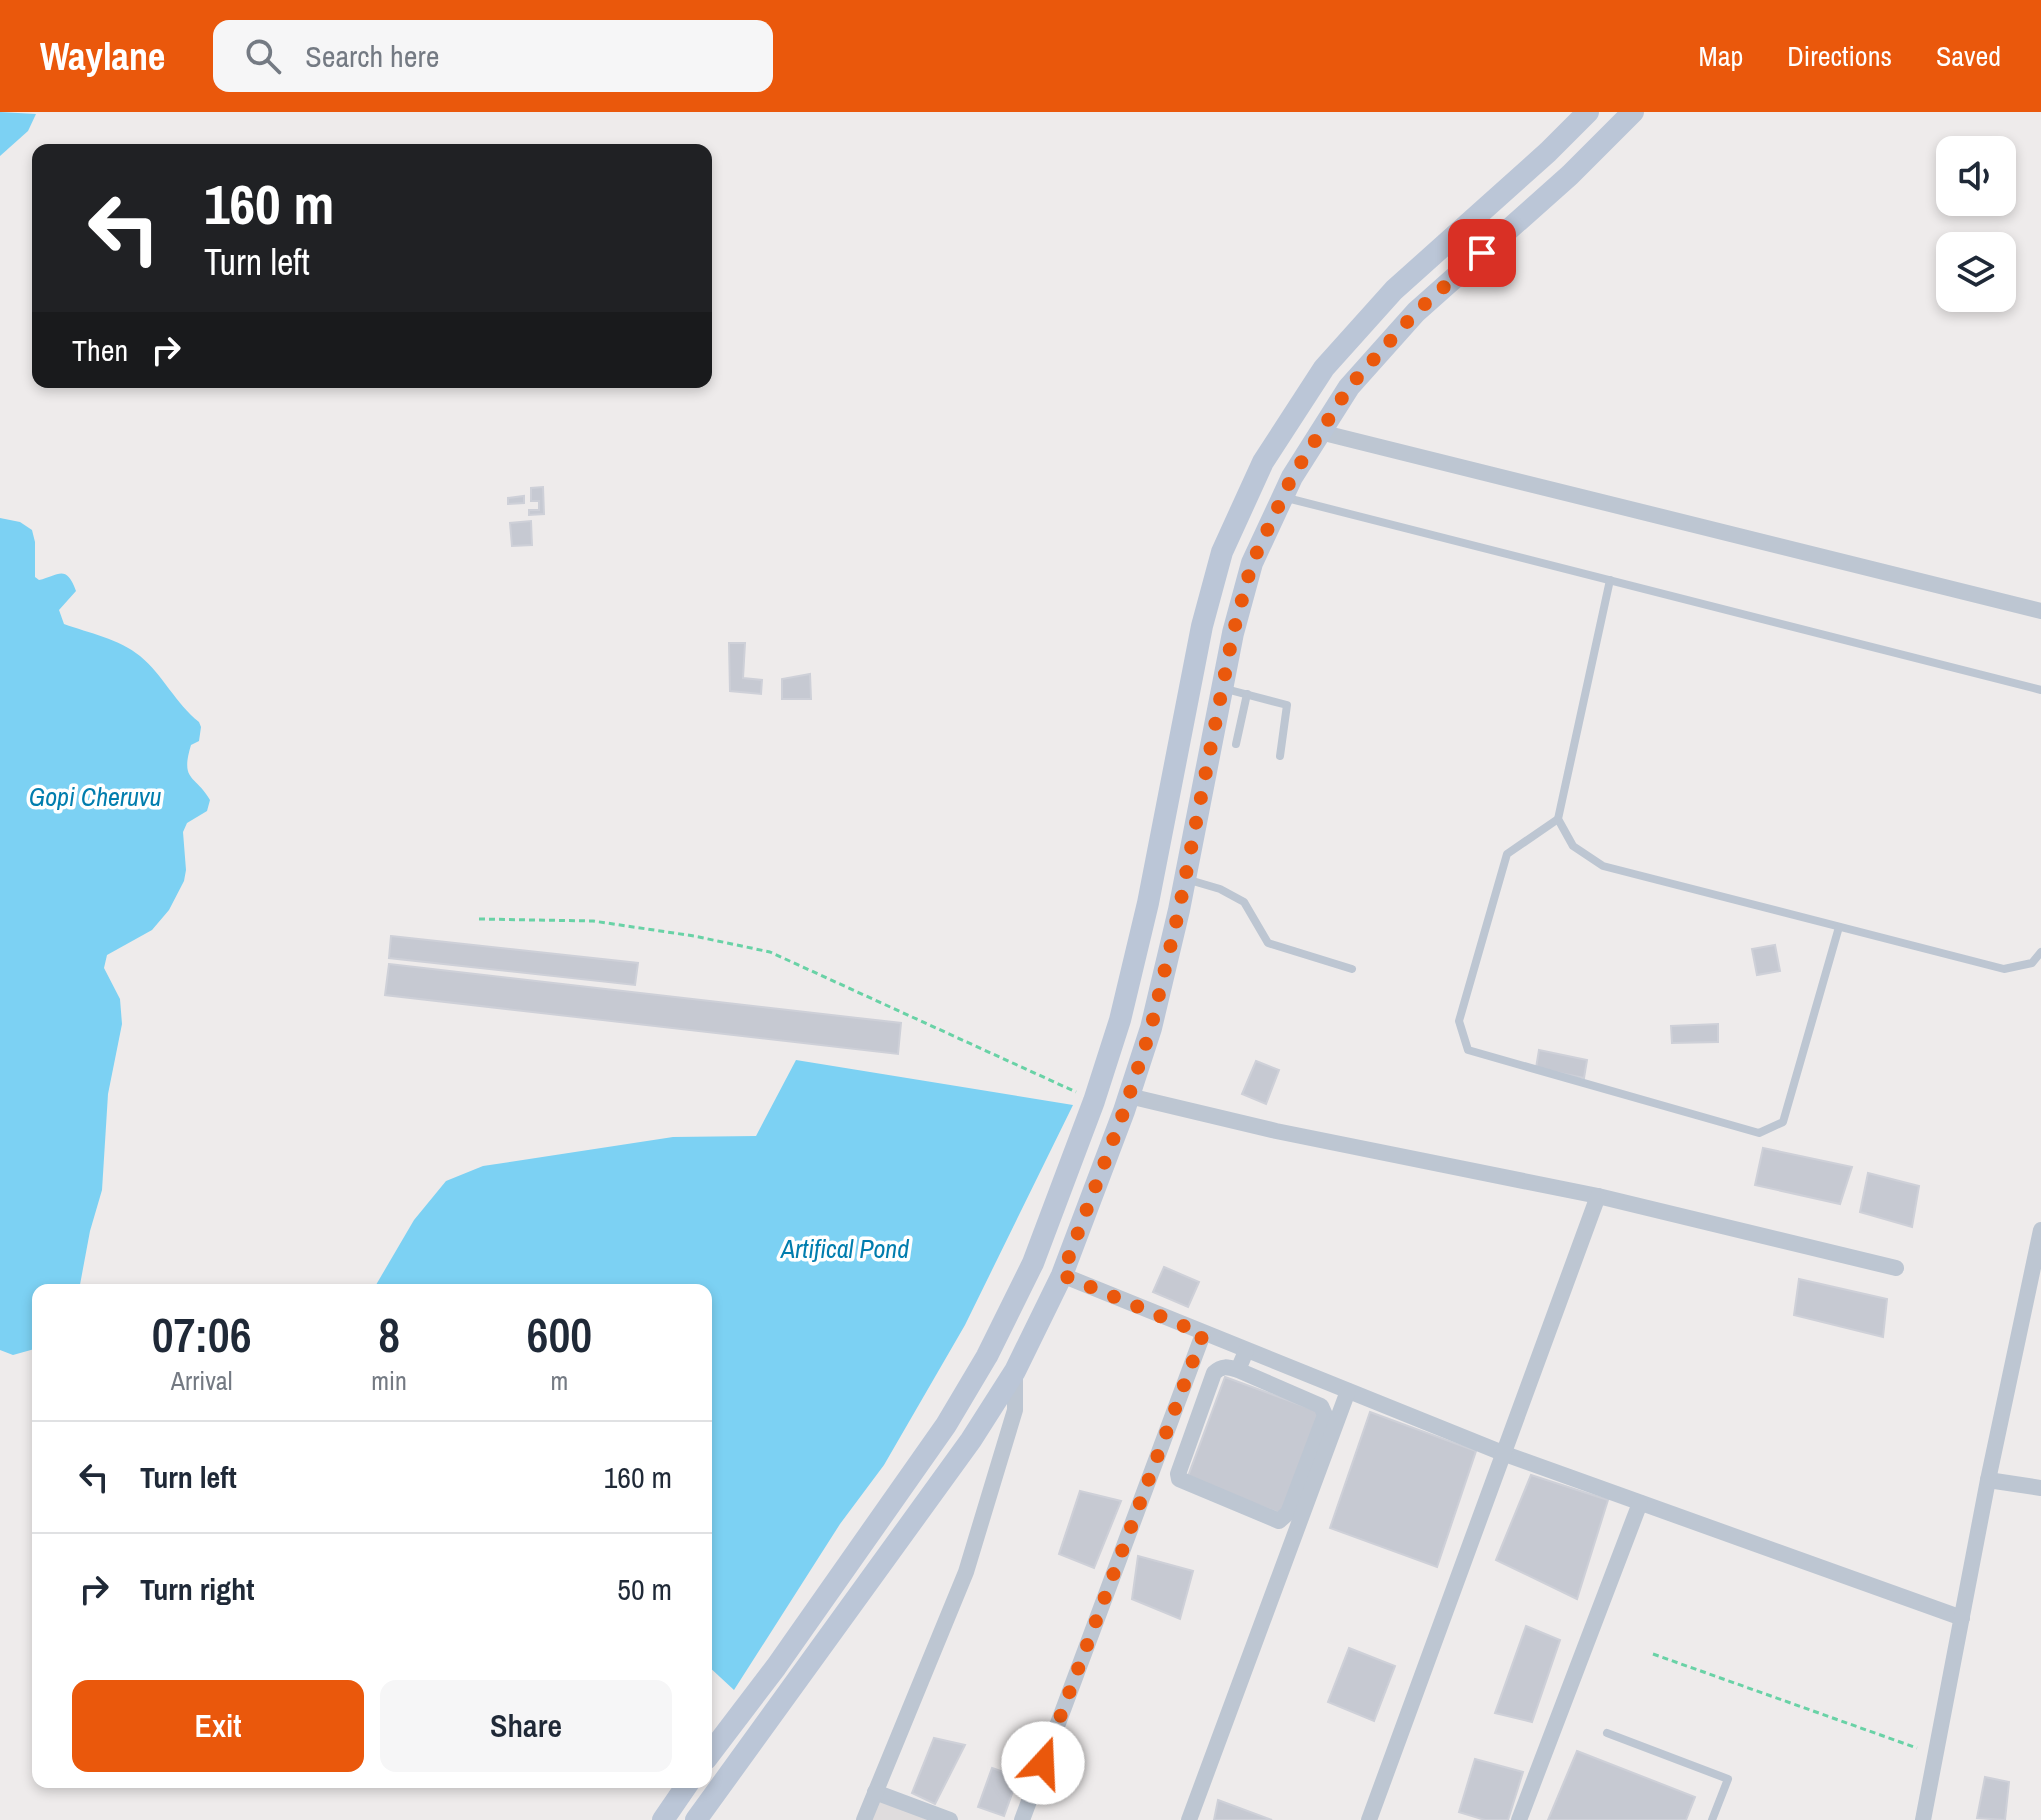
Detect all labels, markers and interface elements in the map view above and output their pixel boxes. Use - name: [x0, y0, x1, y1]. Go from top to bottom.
- search box: [213, 20, 773, 92]
- text: Waylane: [40, 31, 165, 82]
- icon: search: [241, 34, 285, 78]
- text: Search here: [305, 36, 439, 76]
- text: Map: [1699, 37, 1743, 75]
- text: Directions: [1787, 37, 1892, 75]
- text: Saved: [1936, 37, 2001, 75]
- map controls: [1936, 136, 2016, 312]
- button: sound: [1936, 136, 2016, 216]
- text: 160 m: [204, 166, 334, 241]
- icon: left: [72, 176, 176, 280]
- pin: [1448, 219, 1516, 287]
- icon: arrive: [1460, 231, 1504, 275]
- button: layers: [1936, 232, 2016, 312]
- text: Turn left: [204, 238, 310, 286]
- icon: right: [144, 328, 188, 372]
- text: Then: [72, 330, 128, 370]
- water label: Gopi Cheruvu: [29, 779, 162, 814]
- water label: Artifical Pond: [780, 1231, 909, 1266]
- text: 07:06: [152, 1302, 252, 1367]
- text: 8: [378, 1302, 400, 1367]
- text: 600: [527, 1302, 592, 1367]
- text: Arrival: [171, 1363, 232, 1398]
- text: min: [371, 1363, 407, 1398]
- text: m: [551, 1363, 568, 1398]
- icon: left: [72, 1455, 116, 1499]
- text: Turn left: [140, 1457, 237, 1497]
- text: 160 m: [604, 1457, 672, 1497]
- icon: right: [72, 1567, 116, 1611]
- text: Turn right: [140, 1569, 254, 1609]
- text: 50 m: [617, 1569, 672, 1609]
- button: Exit: [72, 1680, 364, 1772]
- button: Share: [380, 1680, 672, 1772]
- position arrow: [1001, 1721, 1085, 1805]

